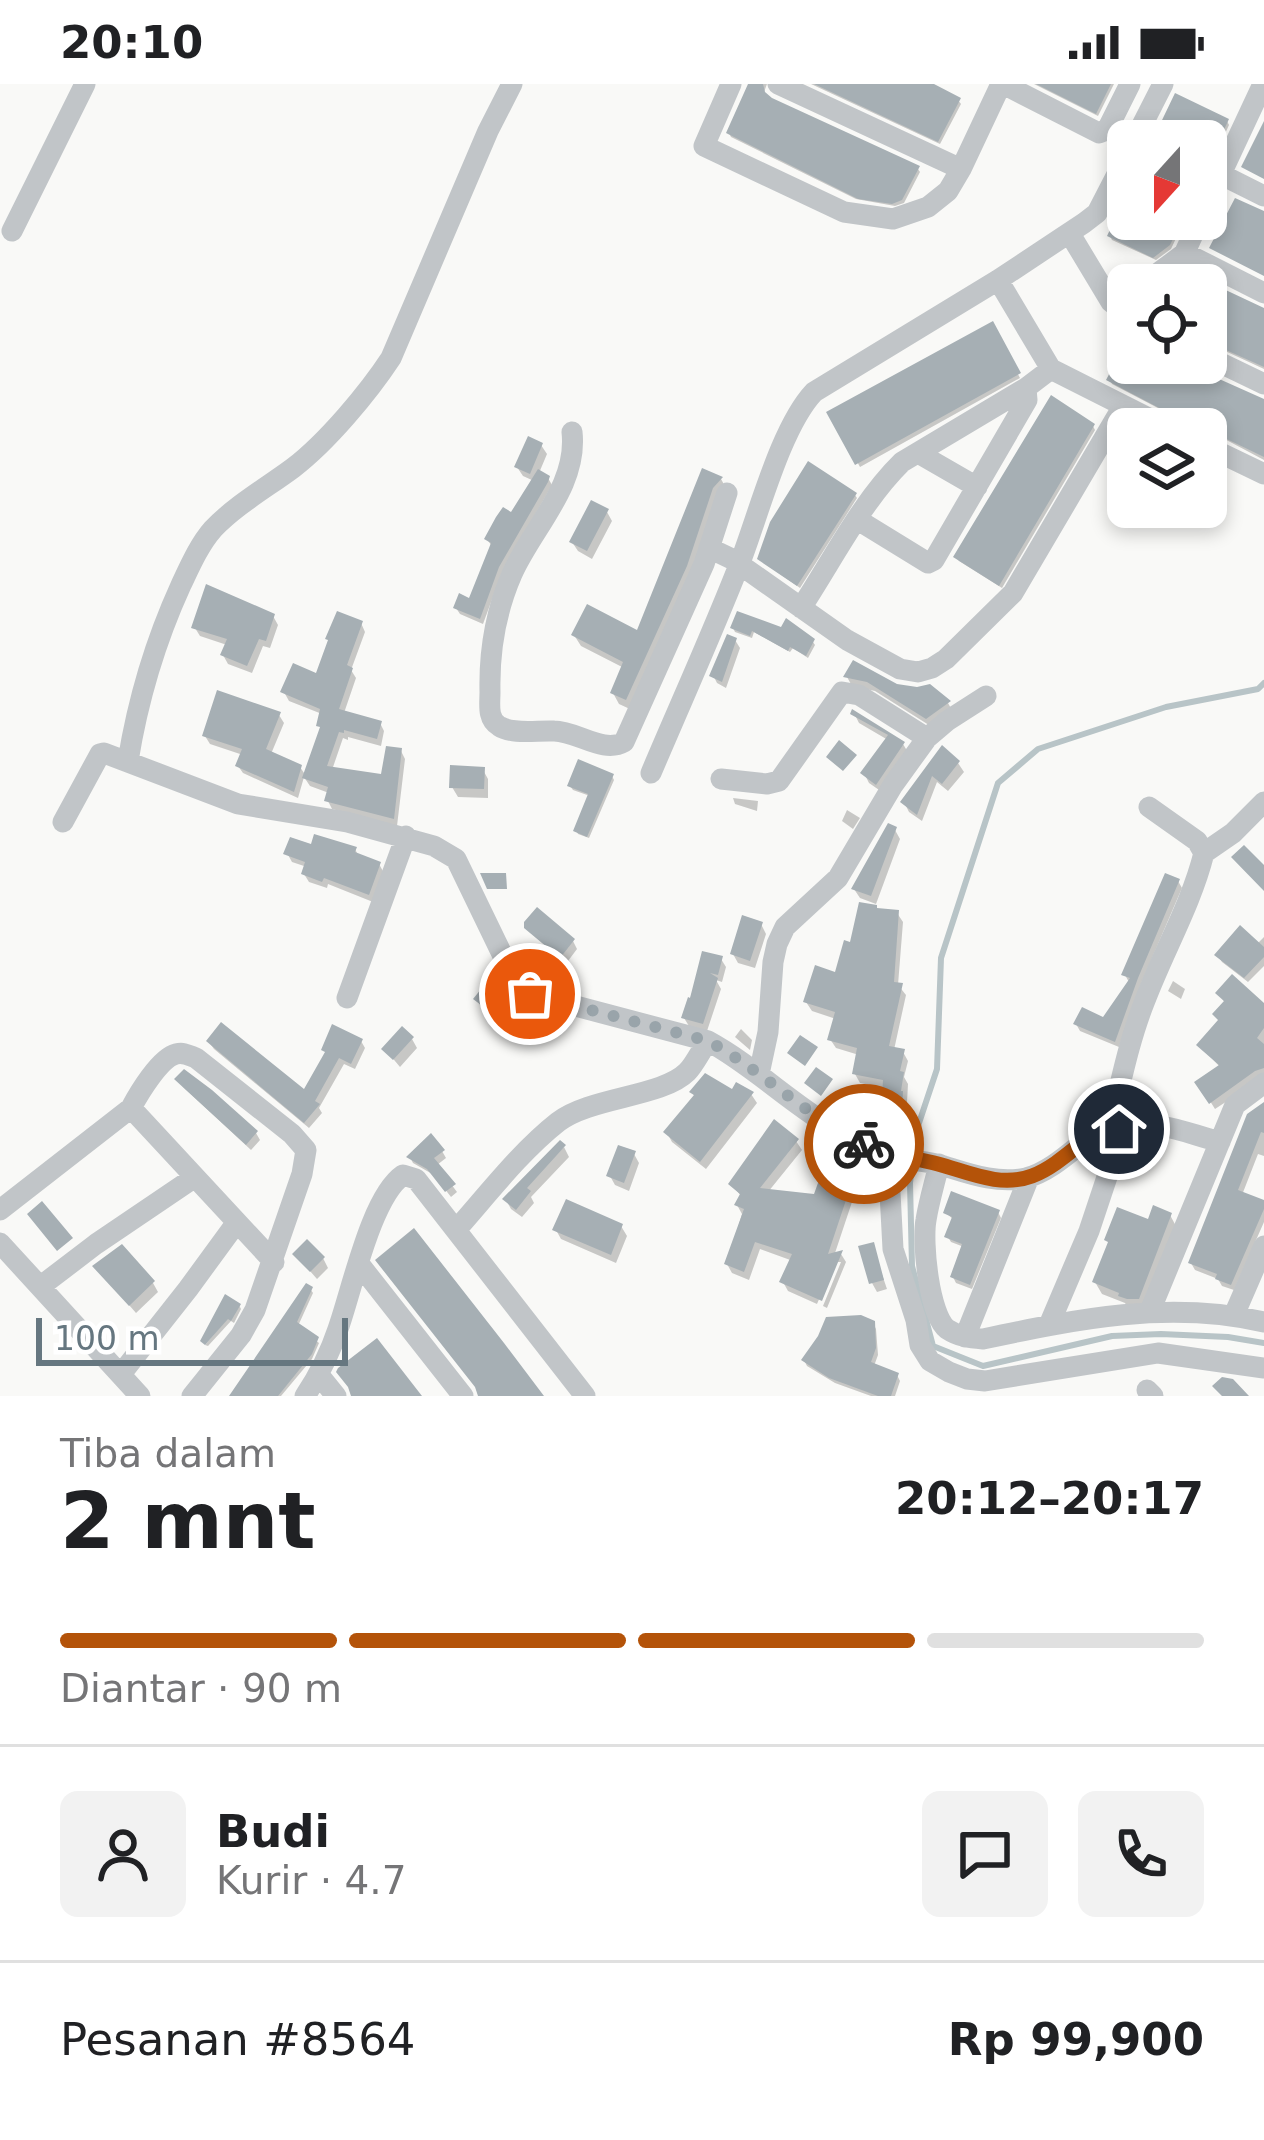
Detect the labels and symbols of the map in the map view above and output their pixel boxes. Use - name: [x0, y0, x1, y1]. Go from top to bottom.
- north arrow: [1107, 120, 1227, 240]
- pin: [479, 943, 581, 1045]
- pin: [1068, 1078, 1170, 1180]
- courier: [804, 1084, 924, 1204]
- scale bar: [36, 1312, 348, 1365]

